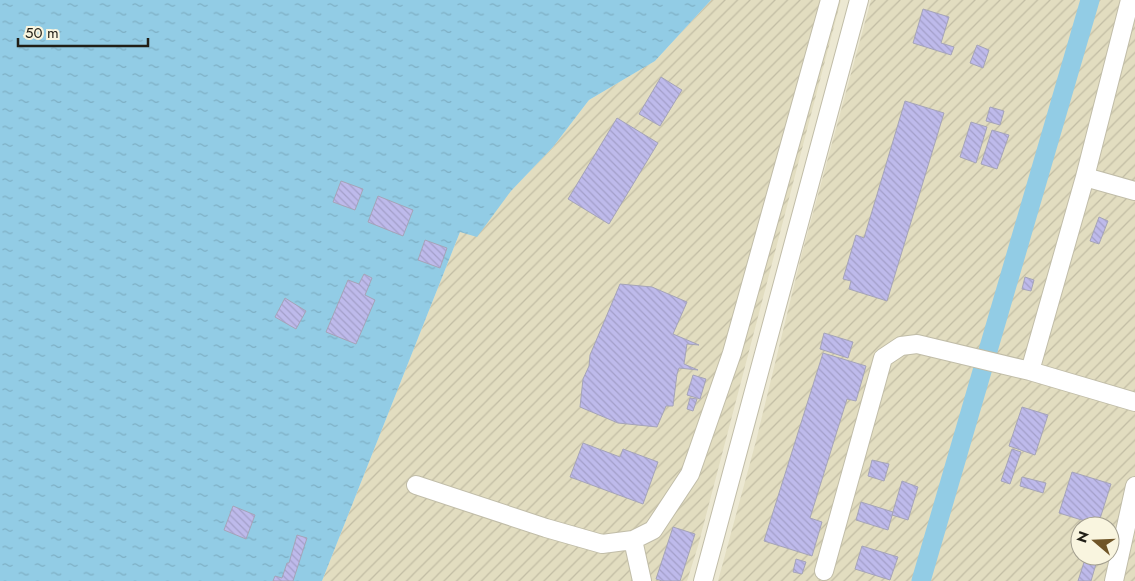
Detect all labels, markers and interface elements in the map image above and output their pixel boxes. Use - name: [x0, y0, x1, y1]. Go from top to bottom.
- scale bar: [18, 15, 148, 47]
- text: 50 m: [25, 22, 59, 44]
- north arrow: [1070, 516, 1120, 566]
- text: N: [1071, 528, 1094, 545]

